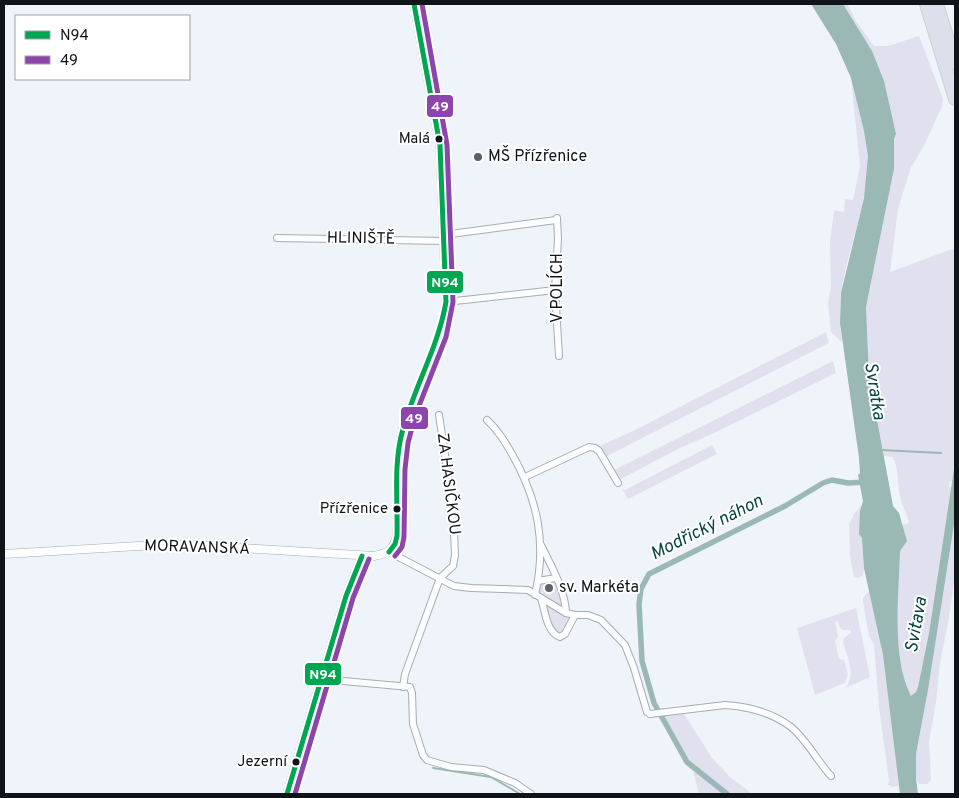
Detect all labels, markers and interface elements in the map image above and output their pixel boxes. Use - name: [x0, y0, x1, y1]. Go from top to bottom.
- legend: [15, 15, 190, 80]
- text: N94: [60, 27, 89, 46]
- text: 49: [60, 52, 78, 71]
- line badge: 49: [426, 94, 454, 118]
- text: 49: [431, 99, 449, 116]
- place label: Malá: [399, 130, 430, 149]
- marker: Malá: [434, 134, 444, 144]
- place label: MŠ Přízřenice: [488, 145, 587, 167]
- marker: MŠ Přízřenice: [472, 151, 484, 163]
- street label: HLINIŠTĚ: [327, 226, 395, 250]
- street label: V POLÍCH: [546, 253, 568, 323]
- line badge: N94: [426, 270, 464, 294]
- text: N94: [431, 275, 459, 292]
- water label: Svratka: [858, 360, 890, 422]
- line badge: 49: [400, 406, 429, 430]
- text: 49: [405, 411, 423, 428]
- street label: ZA HASIČKOU: [432, 432, 466, 536]
- water label: Modřický náhon: [647, 490, 767, 566]
- place label: Přízřenice: [320, 500, 388, 519]
- marker: Přízřenice: [392, 504, 402, 514]
- street label: MORAVANSKÁ: [144, 534, 250, 560]
- place label: sv. Markéta: [559, 578, 639, 598]
- marker: sv. Markéta: [543, 582, 555, 594]
- water label: Svitava: [901, 595, 933, 655]
- line badge: N94: [304, 662, 342, 686]
- text: N94: [309, 667, 337, 684]
- place label: Jezerní: [237, 753, 288, 772]
- marker: Jezerní: [291, 757, 301, 767]

